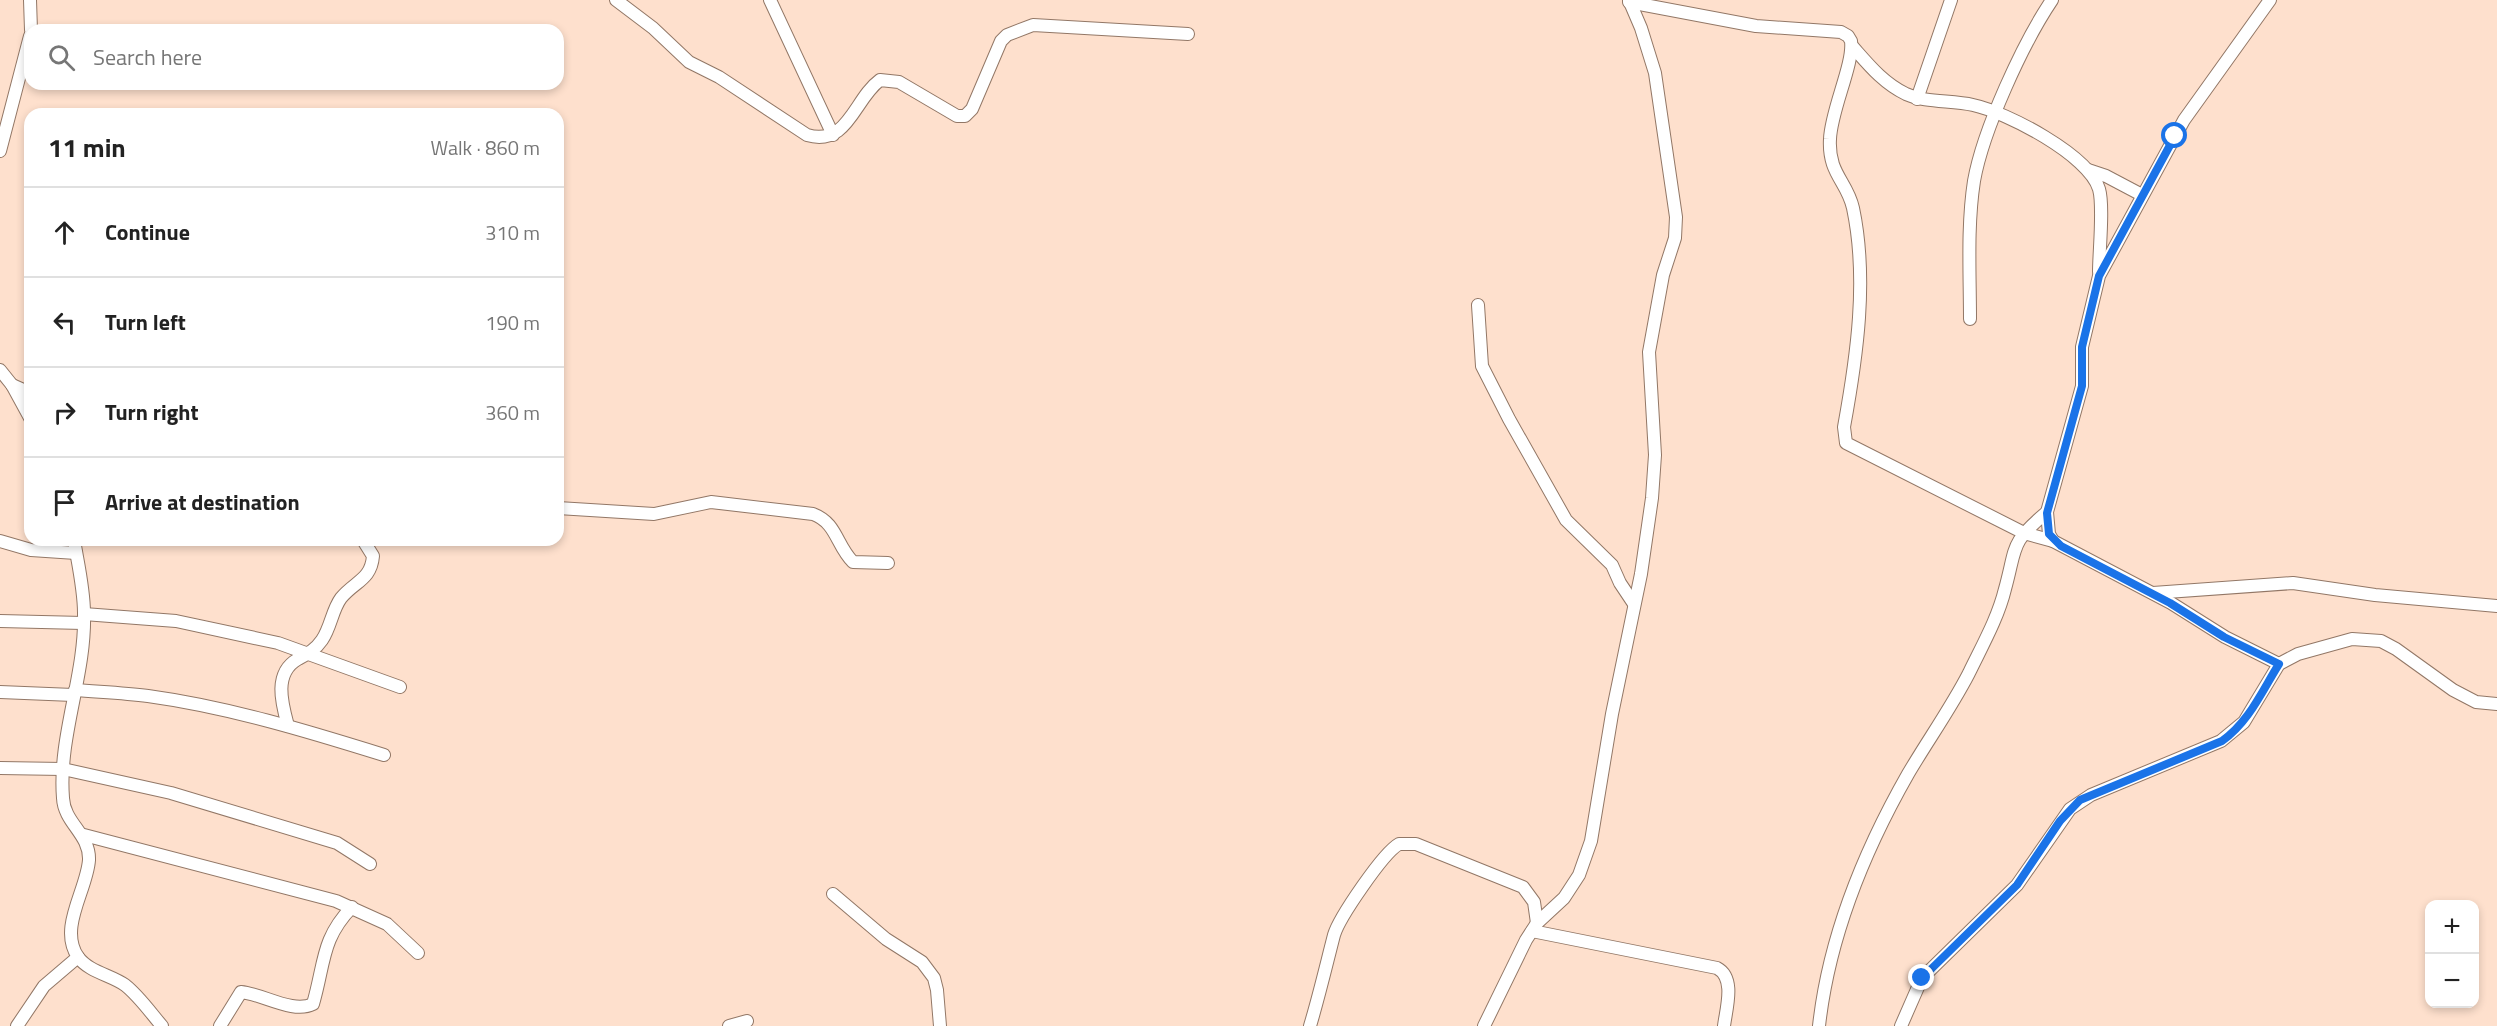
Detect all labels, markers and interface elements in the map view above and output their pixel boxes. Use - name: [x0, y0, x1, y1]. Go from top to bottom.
- search box: [24, 24, 564, 90]
- text: Search here: [93, 40, 202, 74]
- icon: search: [45, 41, 78, 74]
- route start: [2161, 122, 2187, 148]
- text: 11 min: [48, 128, 126, 167]
- text: Walk · 860 m: [431, 132, 540, 163]
- text: Continue: [105, 215, 190, 249]
- icon: ahead: [48, 216, 81, 249]
- text: 310 m: [485, 217, 540, 248]
- text: Turn left: [105, 305, 186, 339]
- icon: left: [48, 306, 81, 339]
- text: 190 m: [485, 307, 540, 338]
- text: Turn right: [105, 395, 199, 429]
- icon: right: [48, 396, 81, 429]
- text: 360 m: [485, 397, 540, 428]
- text: Arrive at destination: [105, 485, 300, 519]
- icon: arrive: [48, 486, 81, 519]
- map controls: [2425, 900, 2479, 1008]
- button: +: [2425, 900, 2479, 954]
- button: −: [2425, 954, 2479, 1008]
- route end: [1908, 964, 1934, 990]

